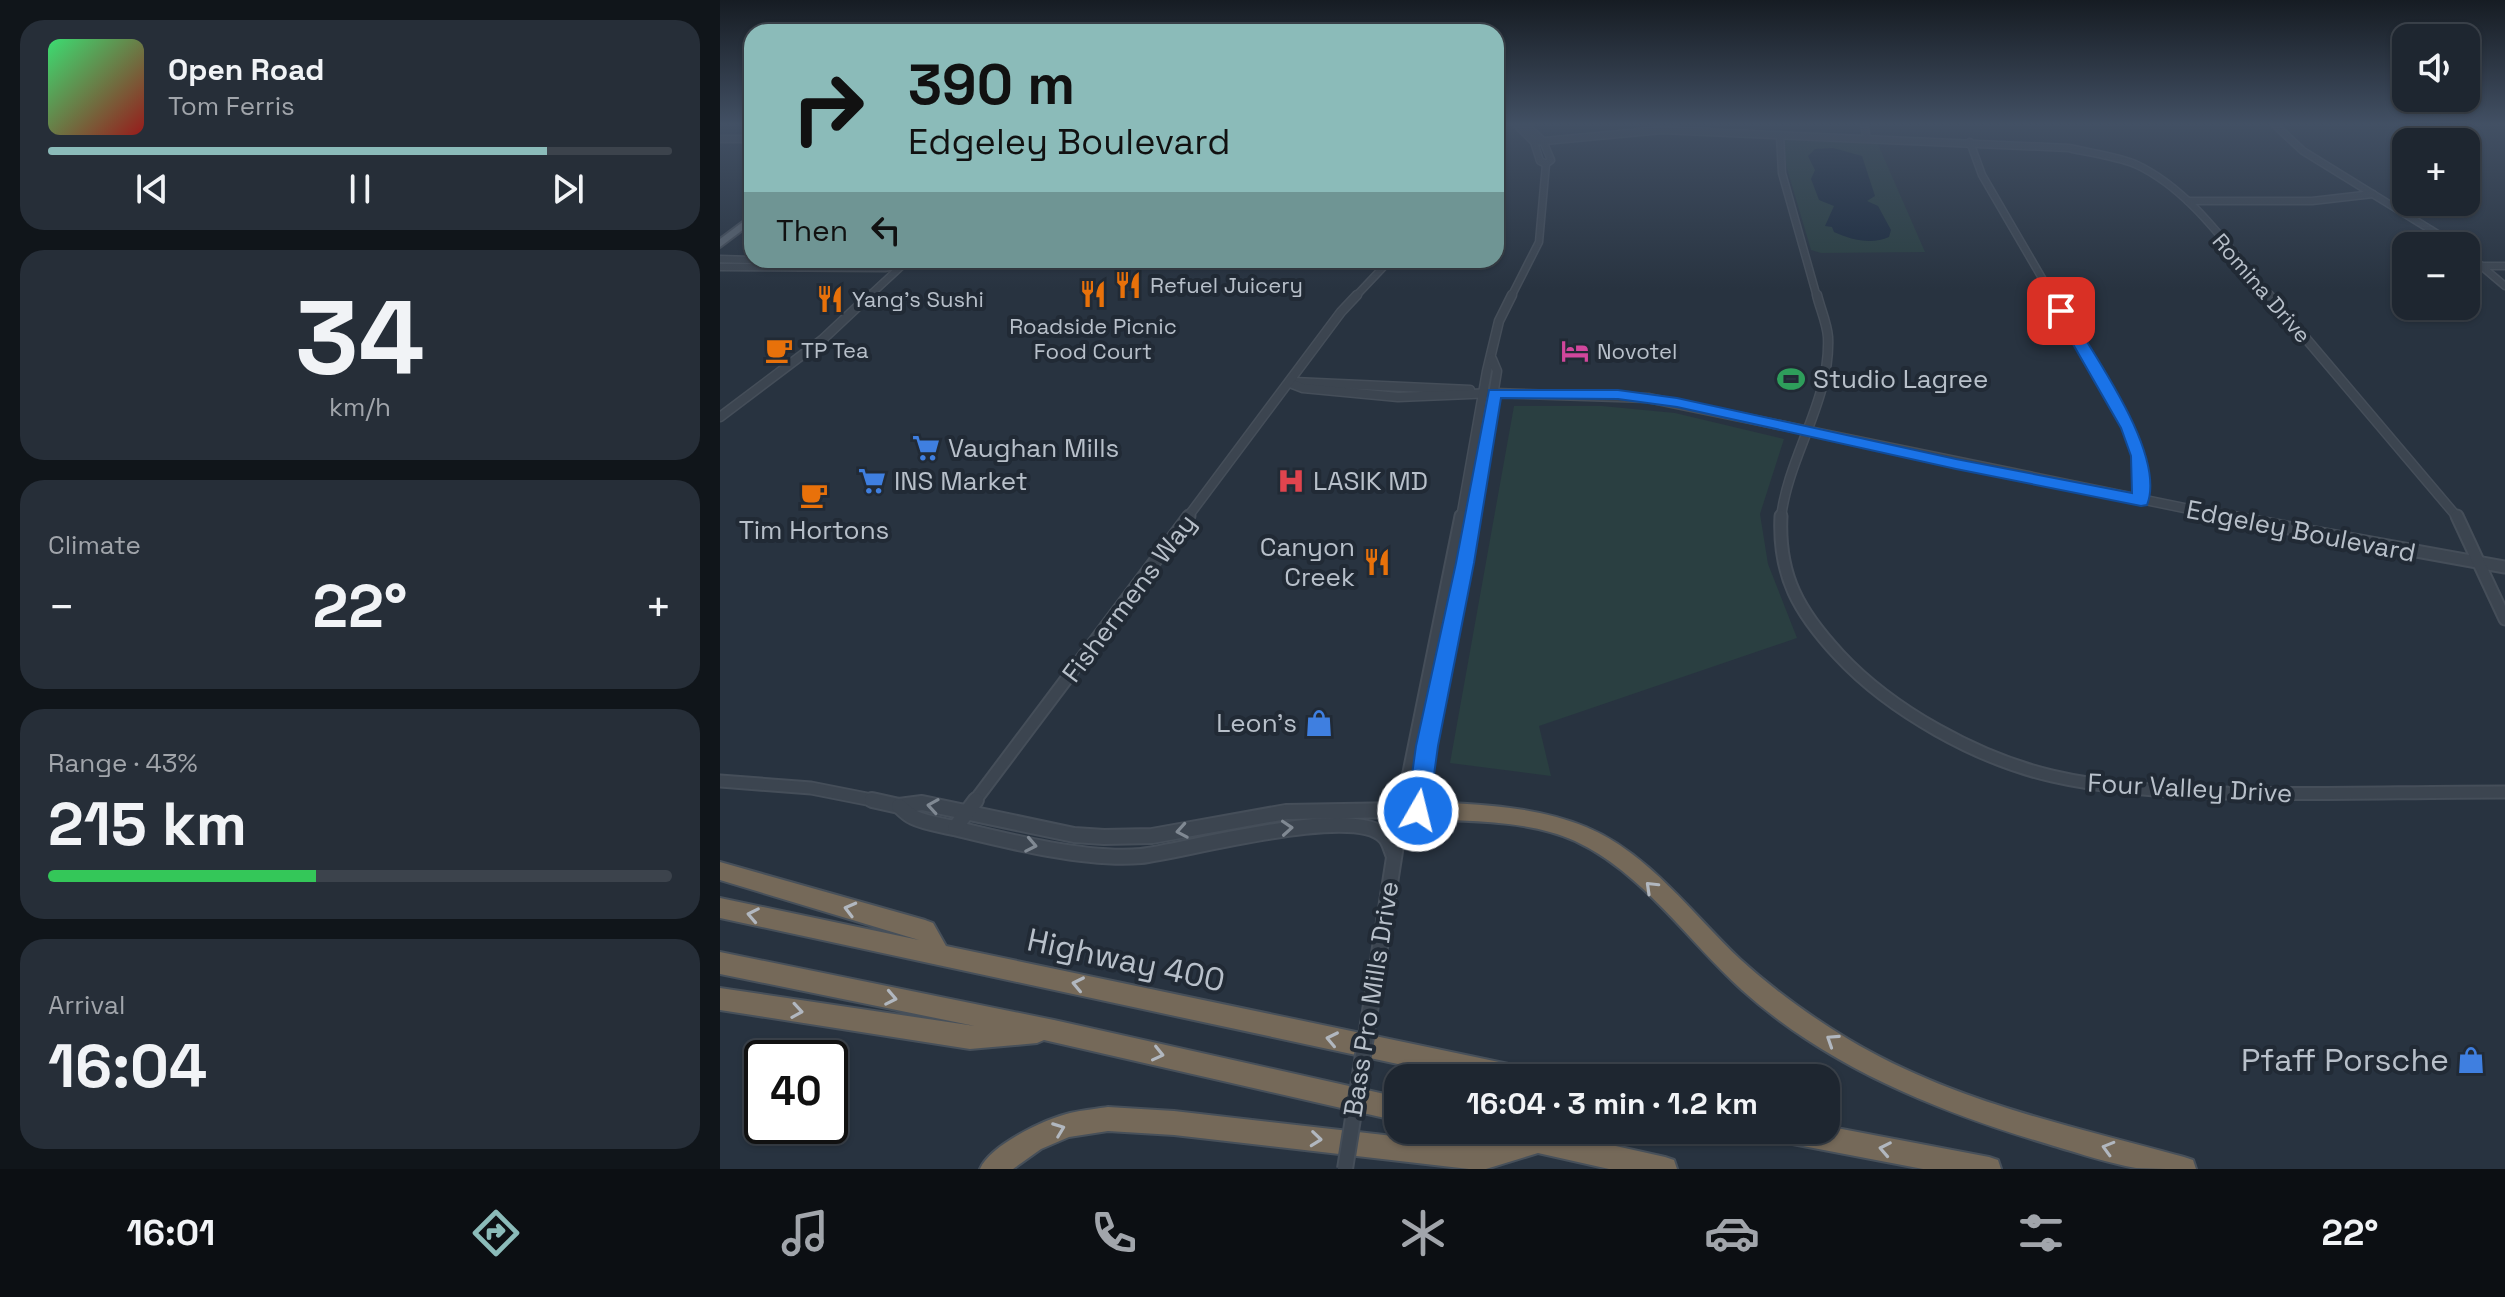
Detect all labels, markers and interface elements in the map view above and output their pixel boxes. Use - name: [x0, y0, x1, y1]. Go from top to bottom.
- map controls: [2392, 24, 2480, 320]
- button: sound: [2392, 24, 2480, 112]
- text: 390 m: [908, 49, 1075, 120]
- text: Open Road: [168, 50, 324, 89]
- icon: right: [776, 56, 880, 160]
- text: Tom Ferris: [168, 89, 295, 123]
- text: Edgeley Boulevard: [908, 119, 1230, 165]
- button: +: [2392, 128, 2480, 216]
- icon: previous: [130, 167, 174, 211]
- icon: pause: [338, 167, 382, 211]
- icon: next: [546, 167, 590, 211]
- icon: left: [864, 208, 908, 252]
- text: Then: [776, 211, 848, 250]
- street label: Romina Drive: [2207, 227, 2317, 349]
- button: −: [2392, 232, 2480, 320]
- restaurant icon: Refuel Juicery: [1113, 270, 1143, 300]
- place label: Refuel Juicery: [1150, 271, 1303, 299]
- text: 34: [295, 272, 425, 404]
- pin: [2027, 277, 2095, 345]
- restaurant icon: Roadside Picnic Food Court: [1078, 279, 1108, 309]
- restaurant icon: Yang's Sushi: [815, 284, 845, 314]
- place label: Yang's Sushi: [852, 285, 984, 313]
- icon: arrive: [2039, 289, 2083, 333]
- place label: Roadside Picnic Food Court: [1009, 312, 1177, 365]
- cafe icon: TP Tea: [764, 335, 794, 365]
- place label: TP Tea: [801, 336, 869, 364]
- hotel icon: Novotel: [1560, 336, 1590, 366]
- place label: Novotel: [1597, 337, 1677, 365]
- place label: Studio Lagree: [1813, 362, 1988, 396]
- sports icon: Studio Lagree: [1776, 364, 1806, 394]
- text: km/h: [329, 390, 391, 424]
- place label: Vaughan Mills: [948, 431, 1119, 465]
- supermarket icon: Vaughan Mills: [911, 433, 941, 463]
- place label: INS Market: [894, 464, 1028, 498]
- place label: LASIK MD: [1313, 464, 1428, 498]
- supermarket icon: INS Market: [857, 466, 887, 496]
- hospital icon: LASIK MD: [1276, 466, 1306, 496]
- cafe icon: Tim Hortons: [799, 480, 829, 510]
- street label: Edgeley Boulevard: [2183, 492, 2419, 570]
- street label: Fishermens Way: [1055, 507, 1203, 689]
- place label: Tim Hortons: [739, 513, 889, 547]
- text: Climate: [48, 528, 141, 562]
- place label: Canyon Creek: [1260, 530, 1355, 594]
- restaurant icon: Canyon Creek: [1362, 547, 1392, 577]
- text: 22°: [313, 568, 407, 645]
- text: −: [48, 579, 75, 635]
- text: +: [645, 579, 672, 635]
- place label: Leon's: [1216, 706, 1297, 740]
- shop icon: Leon's: [1304, 708, 1334, 738]
- text: Range · 43%: [48, 746, 198, 780]
- street label: Four Valley Drive: [2087, 766, 2293, 810]
- position arrow: [1376, 769, 1460, 853]
- text: 215 km: [48, 786, 247, 863]
- one-way arrow: [927, 798, 940, 815]
- one-way arrow: [1281, 820, 1294, 837]
- one-way arrow: [1175, 822, 1188, 839]
- one-way arrow: [1024, 836, 1038, 853]
- street label: Bass Pro Mills Drive: [1336, 879, 1406, 1119]
- one-way arrow: [1646, 882, 1660, 896]
- one-way arrow: [844, 902, 858, 918]
- one-way arrow: [747, 907, 760, 924]
- street label: Highway 400: [1024, 920, 1228, 1000]
- one-way arrow: [1071, 976, 1085, 993]
- text: Arrival: [48, 988, 125, 1022]
- one-way arrow: [884, 989, 898, 1006]
- one-way arrow: [790, 1002, 804, 1019]
- text: 16:04: [48, 1028, 207, 1105]
- one-way arrow: [1326, 1031, 1339, 1048]
- one-way arrow: [1826, 1034, 1841, 1049]
- speed limit sign: 40: [744, 1040, 848, 1144]
- place label: Pfaff Porsche: [2241, 1040, 2449, 1080]
- one-way arrow: [1150, 1045, 1164, 1062]
- shop icon: Pfaff Porsche: [2456, 1045, 2486, 1075]
- text: 16:04 · 3 min · 1.2 km: [1466, 1084, 1758, 1123]
- one-way arrow: [1051, 1122, 1065, 1139]
- one-way arrow: [1310, 1131, 1323, 1148]
- one-way arrow: [2102, 1141, 2116, 1157]
- one-way arrow: [1878, 1142, 1892, 1159]
- icon: directions: [468, 1205, 524, 1261]
- icon: music: [777, 1205, 833, 1261]
- icon: phone: [1086, 1205, 1142, 1261]
- icon: climate: [1395, 1205, 1451, 1261]
- icon: car: [1704, 1205, 1760, 1261]
- icon: filters: [2013, 1205, 2069, 1261]
- text: 16:01: [126, 1210, 215, 1256]
- text: 22°: [2322, 1210, 2378, 1256]

